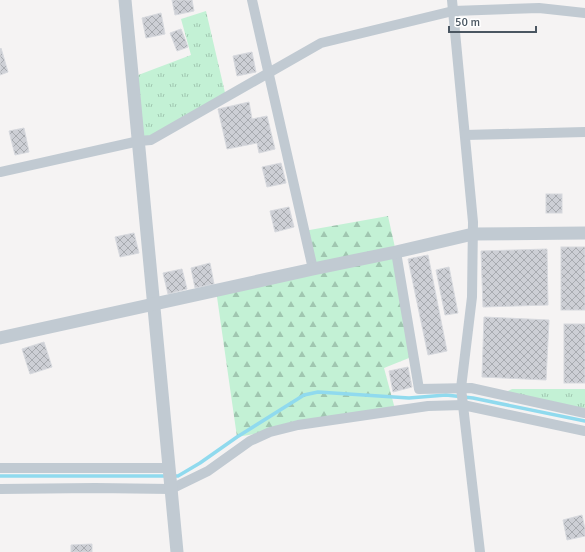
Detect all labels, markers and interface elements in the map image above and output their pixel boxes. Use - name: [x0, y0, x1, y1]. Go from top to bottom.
- scale bar: [449, 8, 536, 34]
- text: 50 m: [455, 15, 480, 30]

